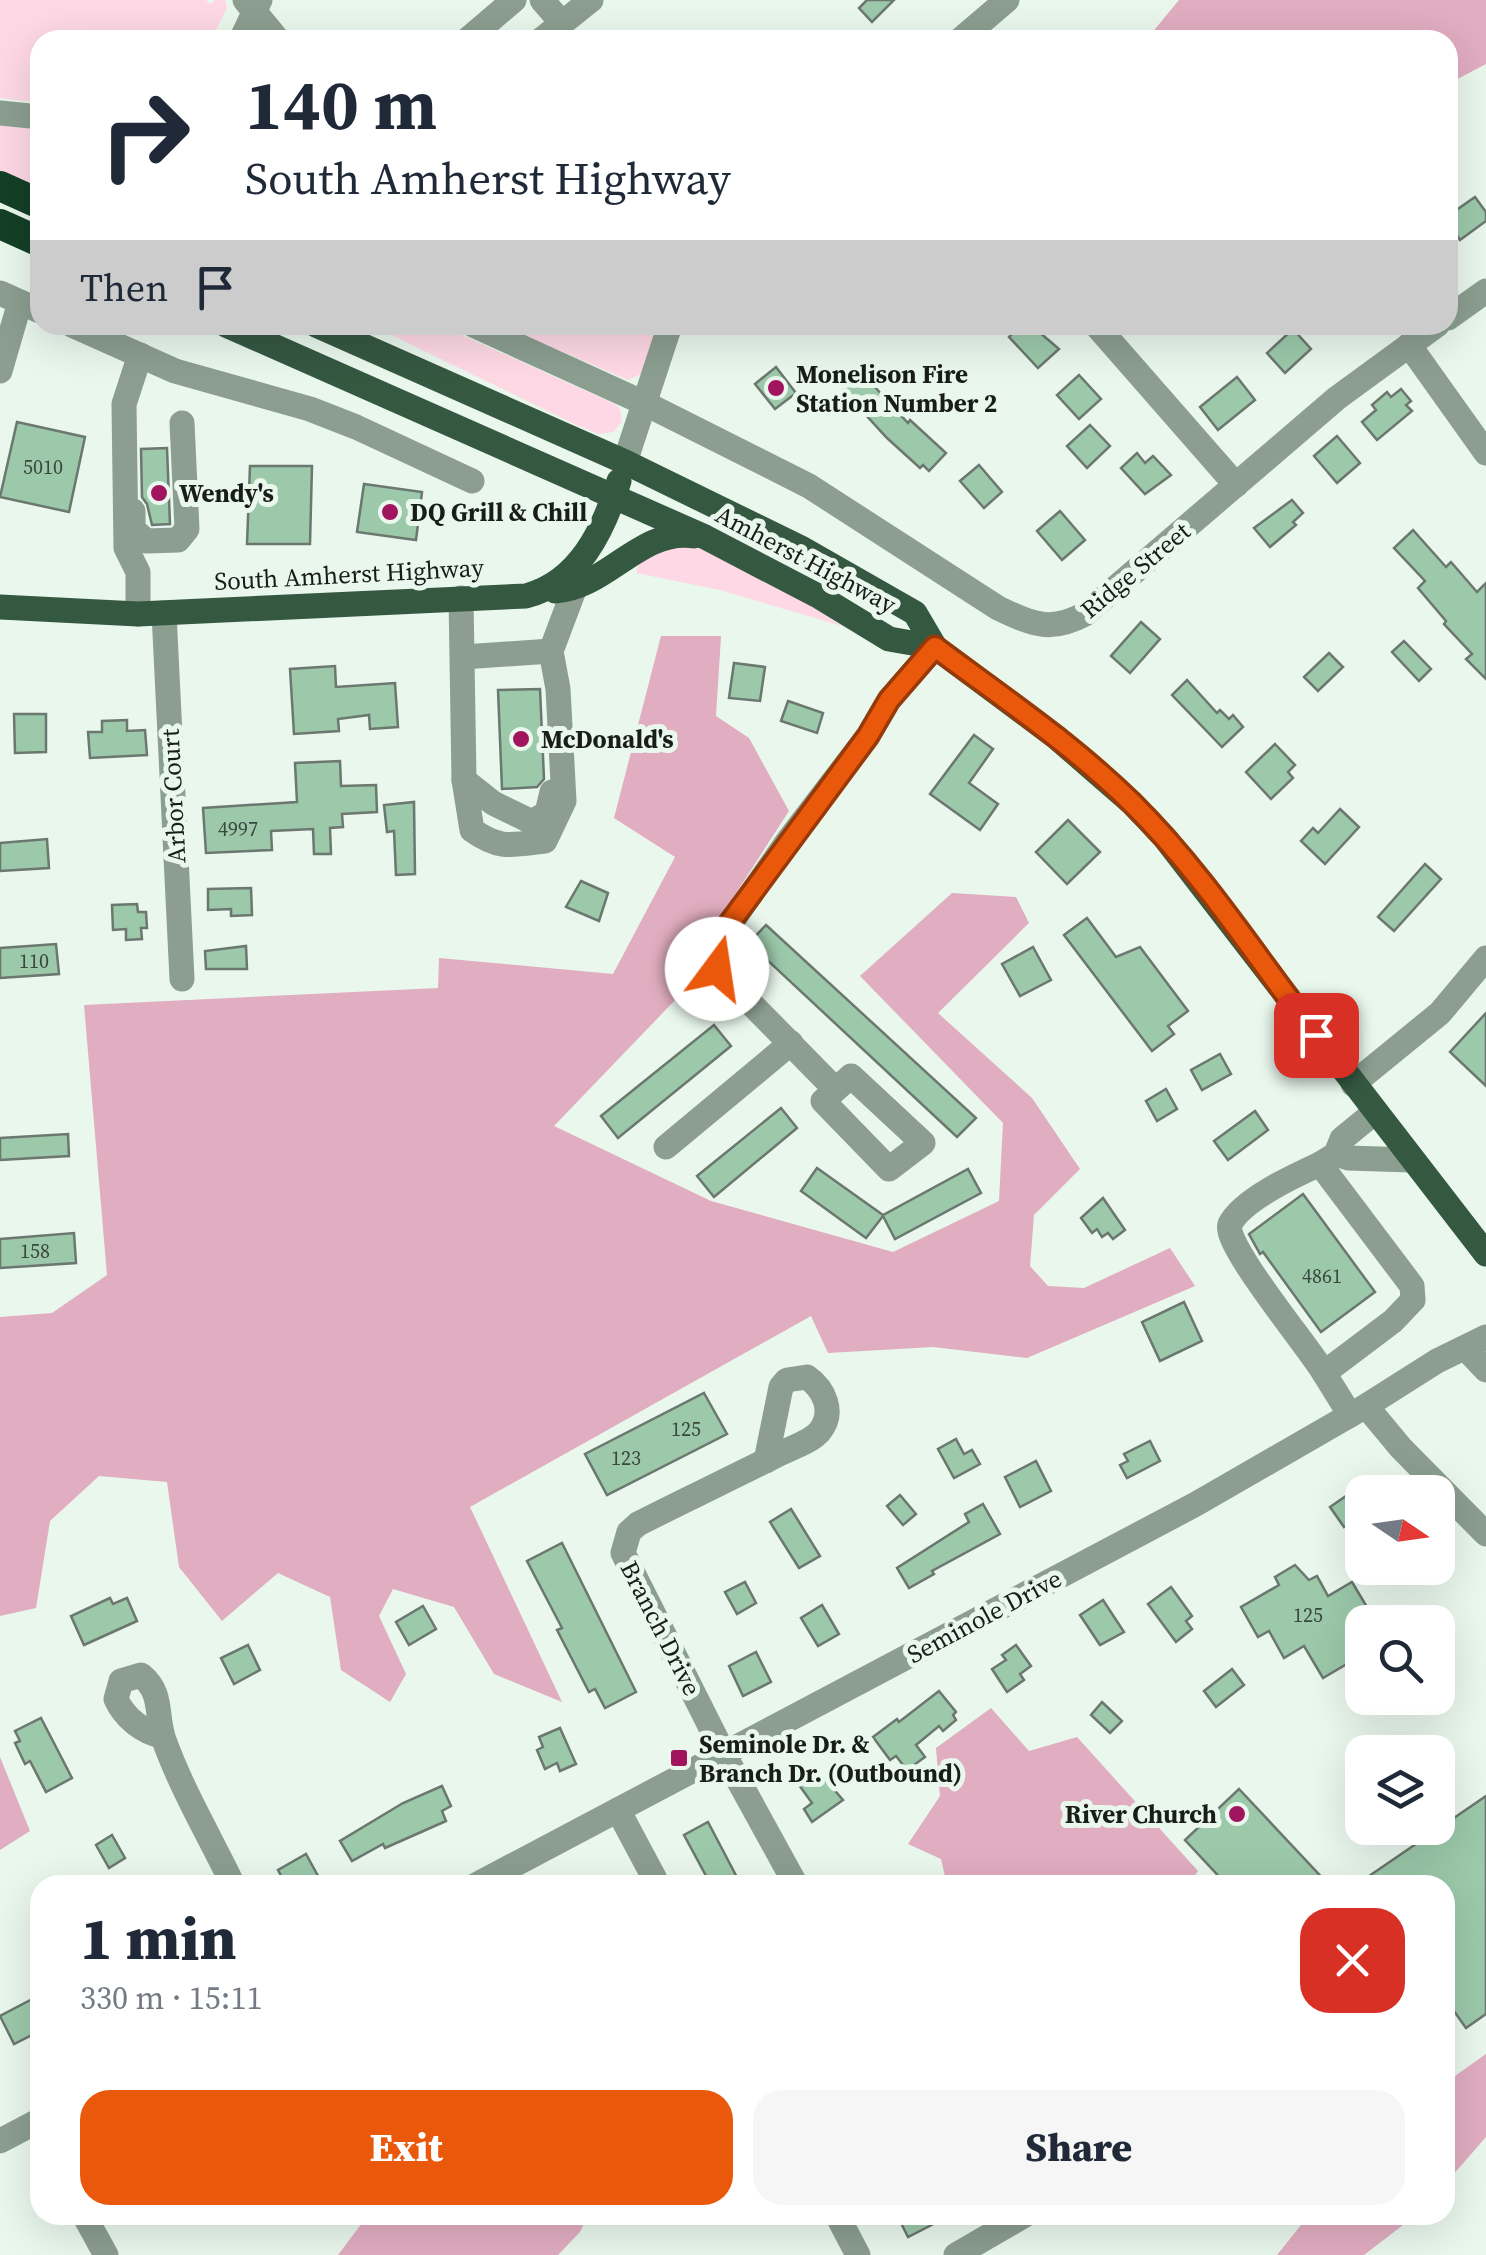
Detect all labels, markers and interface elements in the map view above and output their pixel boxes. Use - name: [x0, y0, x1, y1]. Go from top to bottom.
- text: 140 m: [245, 56, 437, 152]
- icon: right: [80, 70, 210, 200]
- text: South Amherst Highway: [245, 147, 731, 209]
- icon: arrive: [188, 260, 243, 315]
- text: Then: [80, 262, 168, 314]
- place label: Monelison Fire Station Number 2: [796, 357, 997, 420]
- marker: Monelison Fire Station Number 2: [765, 377, 787, 399]
- house number: 5010: [23, 453, 63, 481]
- place label: Wendy's: [179, 476, 274, 510]
- marker: Wendy's: [148, 482, 170, 504]
- place label: DQ Grill & Chill: [410, 495, 587, 529]
- street label: Amherst Highway: [710, 497, 903, 621]
- marker: DQ Grill & Chill: [379, 501, 401, 523]
- street label: Ridge Street: [1073, 513, 1198, 626]
- street label: South Amherst Highway: [213, 550, 485, 598]
- place label: McDonald's: [541, 722, 674, 756]
- street label: Arbor Court: [152, 727, 193, 864]
- marker: McDonald's: [510, 728, 532, 750]
- house number: 4997: [218, 815, 258, 843]
- position arrow: [665, 917, 769, 1021]
- house number: 110: [19, 947, 49, 975]
- pin: [1274, 993, 1359, 1078]
- icon: arrive: [1289, 1008, 1344, 1063]
- house number: 158: [20, 1237, 50, 1265]
- house number: 4861: [1302, 1262, 1342, 1290]
- house number: 125: [671, 1415, 701, 1443]
- house number: 123: [611, 1444, 641, 1472]
- north arrow: [1345, 1475, 1455, 1585]
- map controls: [1345, 1475, 1455, 1845]
- street label: Branch Drive: [613, 1555, 709, 1701]
- street label: Seminole Drive: [901, 1561, 1067, 1671]
- house number: 125: [1293, 1601, 1323, 1629]
- button: search: [1345, 1605, 1455, 1715]
- place label: Seminole Dr. & Branch Dr. (Outbound): [699, 1727, 962, 1790]
- button: layers: [1345, 1735, 1455, 1845]
- marker: Seminole Dr. & Branch Dr. (Outbound): [668, 1747, 690, 1769]
- place label: River Church: [1065, 1797, 1217, 1831]
- marker: River Church: [1226, 1803, 1248, 1825]
- text: 1 min: [80, 1897, 236, 1979]
- button: close: [1300, 1908, 1405, 2013]
- text: 330 m · 15:11: [80, 1976, 262, 2020]
- button: Exit: [80, 2090, 733, 2205]
- button: Share: [753, 2090, 1405, 2205]

